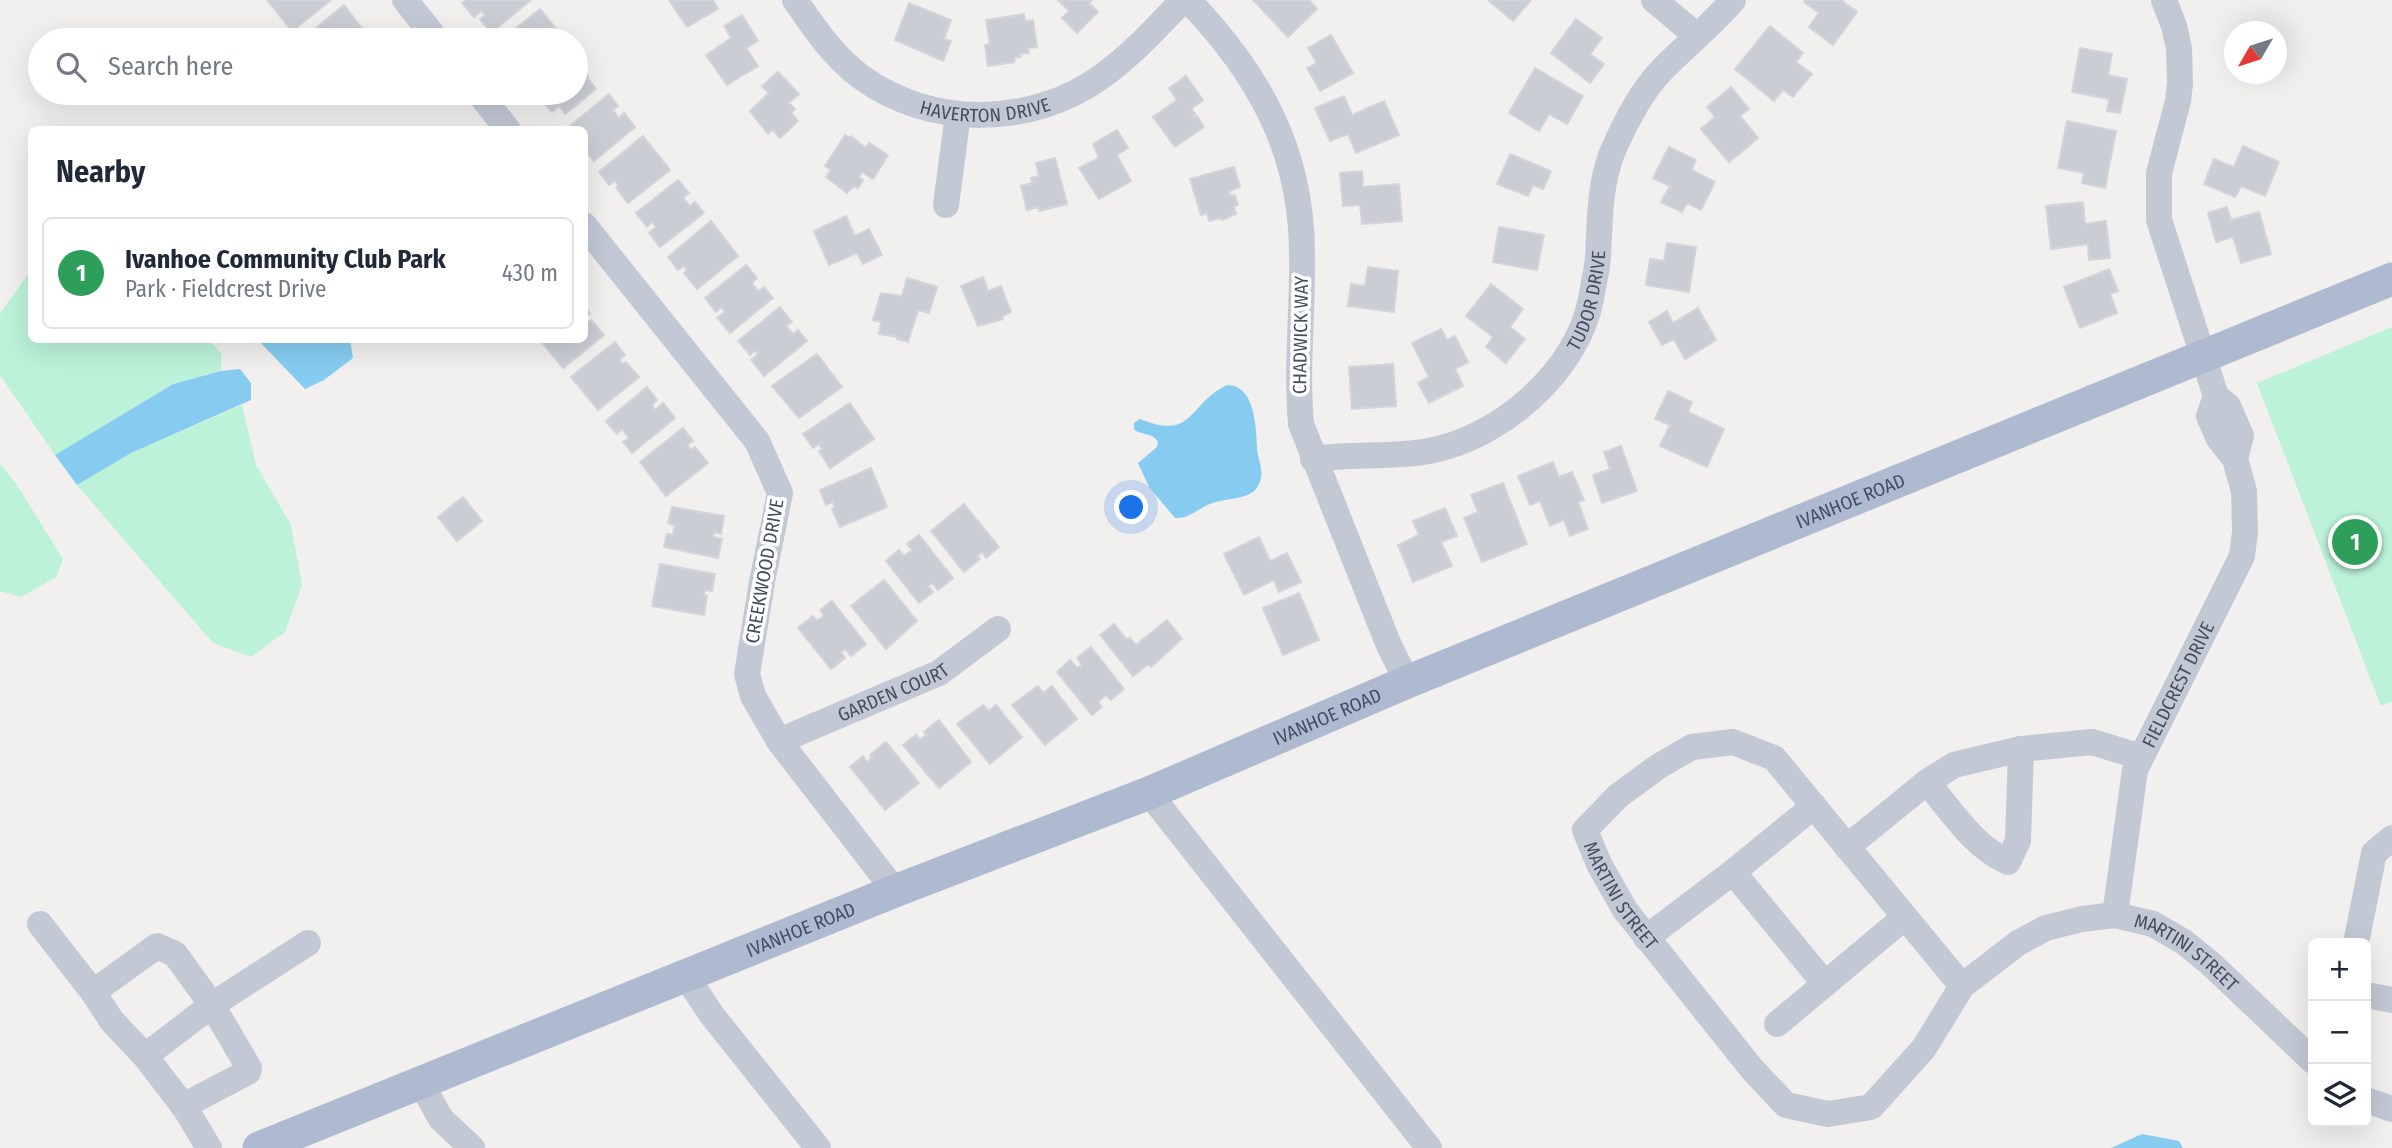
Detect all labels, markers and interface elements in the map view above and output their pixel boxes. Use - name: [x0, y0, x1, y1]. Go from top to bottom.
- north arrow: [2224, 21, 2287, 84]
- search box: [28, 28, 588, 105]
- icon: search: [52, 48, 90, 86]
- text: Search here: [108, 51, 233, 82]
- street label: HAVERTON DRIVE: [917, 93, 1053, 127]
- text: Nearby: [56, 154, 145, 190]
- text: Ivanhoe Community Club Park: [125, 244, 446, 275]
- street label: TUDOR DRIVE: [1562, 250, 1610, 355]
- text: 1: [76, 259, 86, 287]
- text: 430 m: [502, 259, 558, 287]
- text: Park · Fieldcrest Drive: [125, 275, 326, 303]
- street label: CHADWICK WAY: [1288, 275, 1313, 394]
- street label: IVANHOE ROAD: [1793, 469, 1908, 534]
- your location: [1114, 490, 1148, 524]
- street label: CREEKWOOD DRIVE: [740, 497, 789, 645]
- pin: 1: [2332, 516, 2378, 568]
- street label: FIELDCREST DRIVE: [2137, 618, 2219, 751]
- street label: GARDEN COURT: [834, 658, 954, 727]
- street label: IVANHOE ROAD: [1269, 683, 1385, 750]
- street label: MARTINI STREET: [1579, 838, 1663, 954]
- street label: IVANHOE ROAD: [743, 897, 859, 962]
- street label: MARTINI STREET: [2132, 909, 2243, 996]
- map controls: [2308, 938, 2371, 1127]
- button: +: [2308, 938, 2371, 1001]
- button: −: [2308, 1001, 2371, 1064]
- button: layers: [2308, 1064, 2371, 1127]

